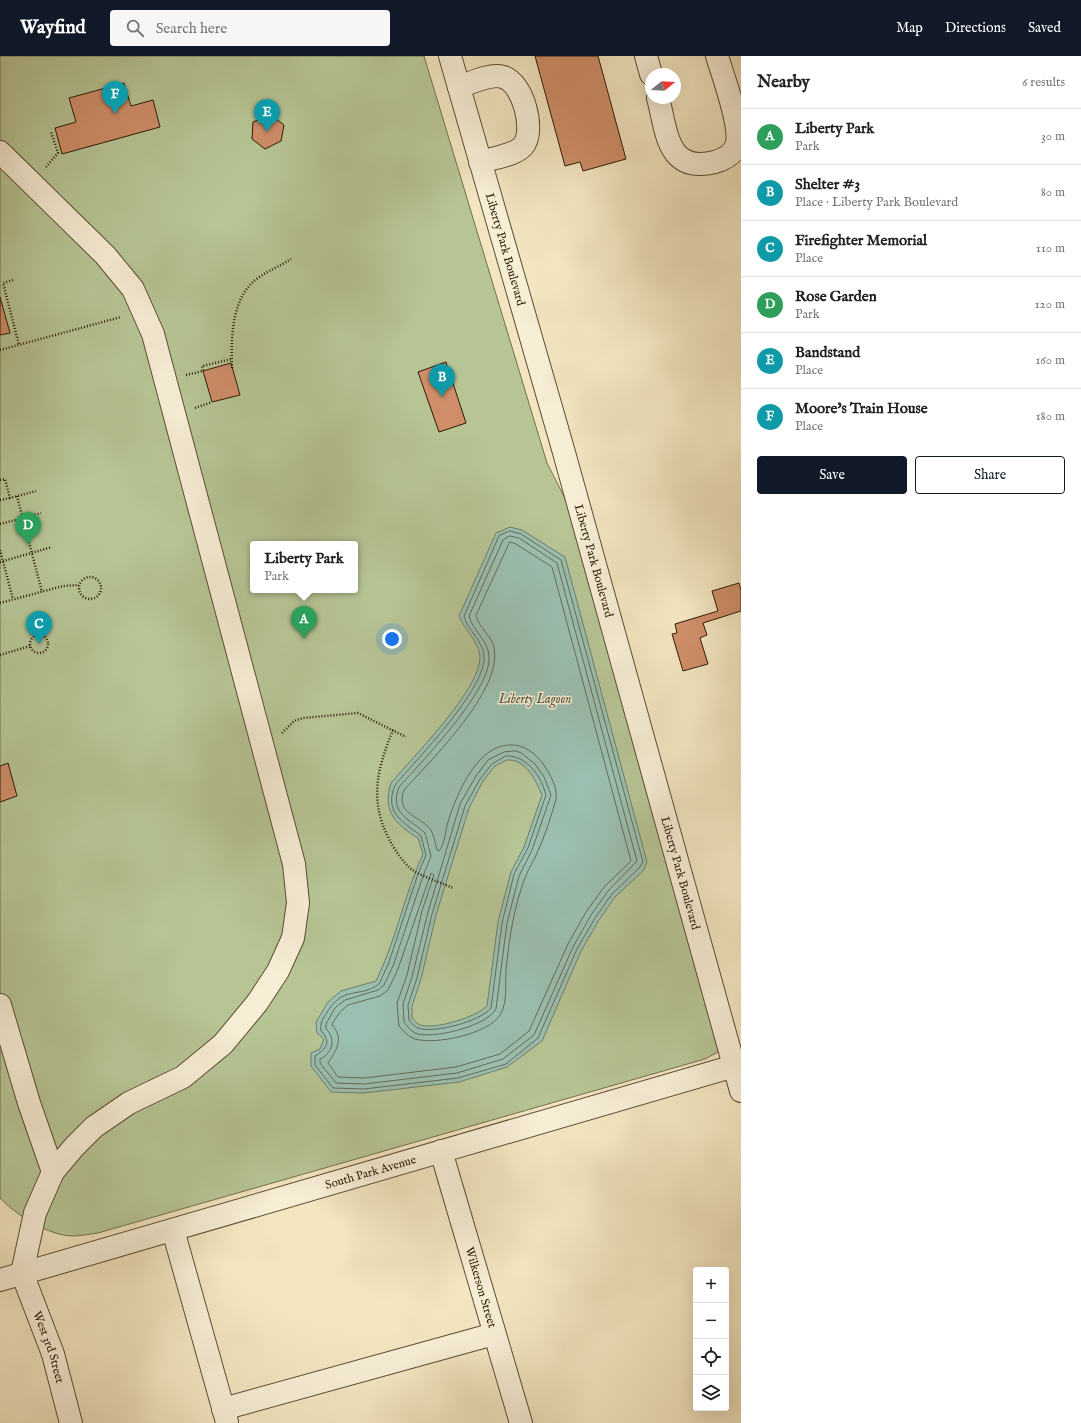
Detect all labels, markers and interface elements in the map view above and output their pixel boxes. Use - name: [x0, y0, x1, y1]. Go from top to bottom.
- search box: [110, 10, 390, 46]
- text: Wayfind: [20, 16, 86, 40]
- icon: search: [124, 17, 146, 39]
- text: Search here: [156, 19, 227, 38]
- text: Map: [896, 19, 923, 37]
- text: Directions: [945, 19, 1006, 37]
- text: Saved: [1028, 19, 1061, 37]
- north arrow: [645, 68, 681, 104]
- text: Nearby: [757, 72, 810, 93]
- text: 6 results: [1022, 74, 1065, 91]
- pin: F: [102, 81, 128, 114]
- pin: E: [254, 99, 280, 132]
- text: Liberty Park: [795, 119, 874, 138]
- text: A: [766, 128, 774, 145]
- text: 30 m: [1041, 128, 1065, 145]
- text: Park: [795, 138, 820, 155]
- text: Shelter #3: [795, 175, 860, 194]
- text: B: [766, 184, 774, 201]
- text: 80 m: [1041, 184, 1065, 201]
- street label: Liberty Park Boulevard: [482, 191, 529, 308]
- text: Place · Liberty Park Boulevard: [795, 194, 958, 211]
- text: Firefighter Memorial: [795, 231, 927, 250]
- text: C: [765, 240, 775, 257]
- text: 110 m: [1036, 240, 1065, 257]
- text: Place: [795, 250, 823, 267]
- text: Rose Garden: [795, 287, 877, 306]
- text: D: [765, 296, 775, 313]
- text: 120 m: [1035, 296, 1065, 313]
- text: Park: [795, 306, 820, 323]
- text: Bandstand: [795, 343, 860, 362]
- text: E: [765, 352, 775, 369]
- text: 160 m: [1035, 352, 1065, 369]
- text: Place: [795, 362, 823, 379]
- pin: B: [429, 364, 455, 397]
- text: Moore's Train House: [795, 399, 928, 418]
- text: F: [766, 408, 774, 425]
- text: 180 m: [1036, 408, 1065, 425]
- text: Place: [795, 418, 823, 435]
- button: Save: [757, 456, 907, 494]
- button: Share: [915, 456, 1065, 494]
- street label: Liberty Park Boulevard: [571, 503, 617, 620]
- pin: D: [15, 512, 41, 545]
- popup: [250, 541, 358, 593]
- text: Liberty Park: [264, 549, 344, 568]
- text: Park: [264, 568, 289, 585]
- pin: A: [291, 606, 317, 639]
- pin: C: [26, 611, 52, 644]
- your location: [382, 629, 402, 649]
- water label: Liberty Lagoon: [498, 691, 571, 709]
- street label: Liberty Park Boulevard: [657, 815, 703, 932]
- street label: South Park Avenue: [323, 1152, 418, 1193]
- street label: Wilkerson Street: [462, 1245, 500, 1330]
- map controls: [693, 1267, 729, 1411]
- button: +: [693, 1267, 729, 1303]
- button: −: [693, 1303, 729, 1339]
- street label: West 3rd Street: [29, 1309, 67, 1385]
- button: locate: [693, 1339, 729, 1375]
- button: layers: [693, 1375, 729, 1411]

